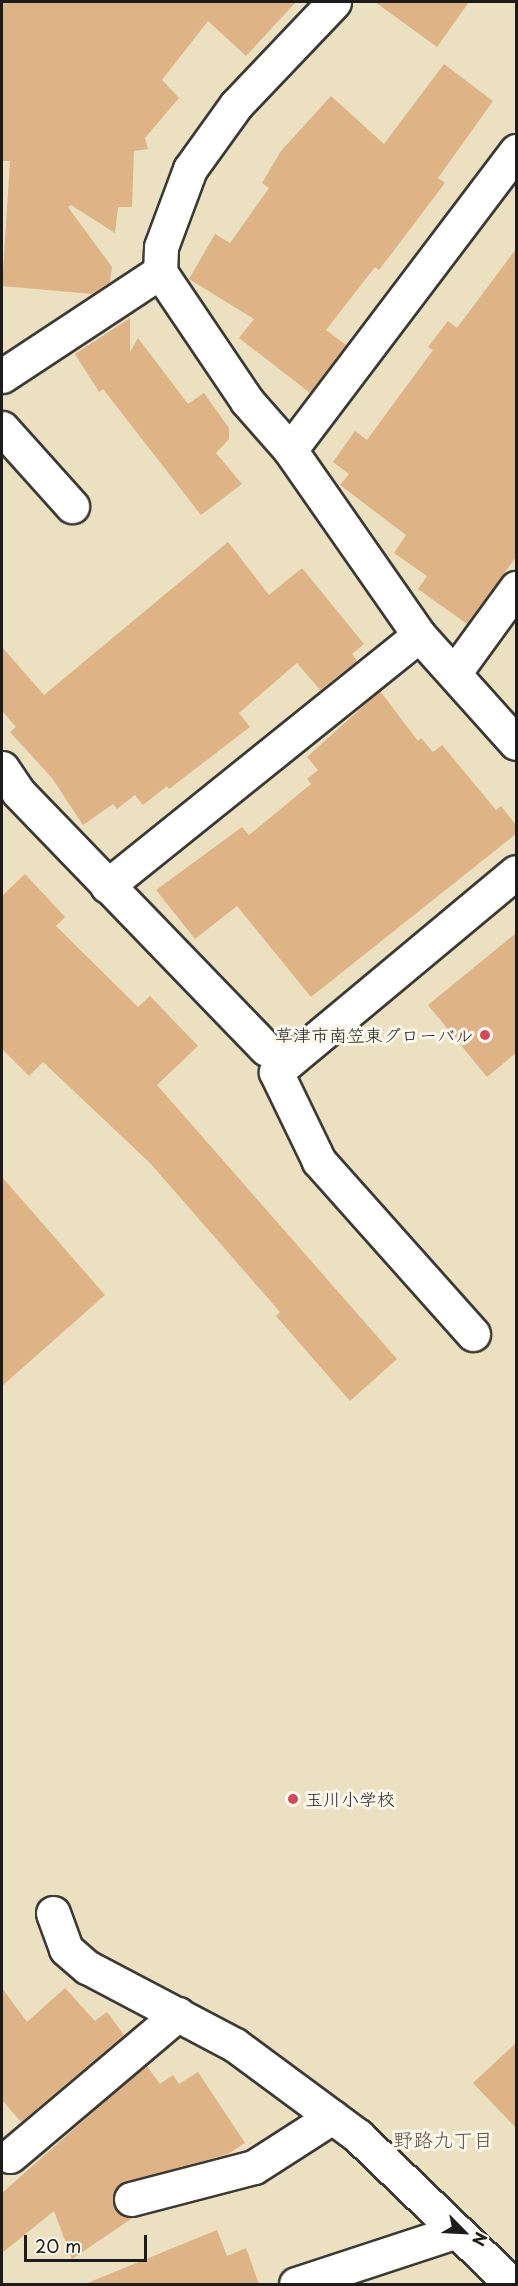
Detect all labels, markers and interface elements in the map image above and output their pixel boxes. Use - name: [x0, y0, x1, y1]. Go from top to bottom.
- place label: 草津市南笠東グローバル: [275, 1024, 473, 1046]
- marker: 草津市南笠東グローバル: [478, 1028, 492, 1042]
- place label: 玉川小学校: [305, 1788, 395, 1810]
- marker: 玉川小学校: [286, 1792, 300, 1806]
- district label: 野路九丁目: [393, 2127, 493, 2151]
- north arrow: [434, 2202, 494, 2262]
- scale bar: [27, 2223, 150, 2261]
- text: N: [467, 2229, 494, 2250]
- text: 20 m: [35, 2232, 81, 2259]

